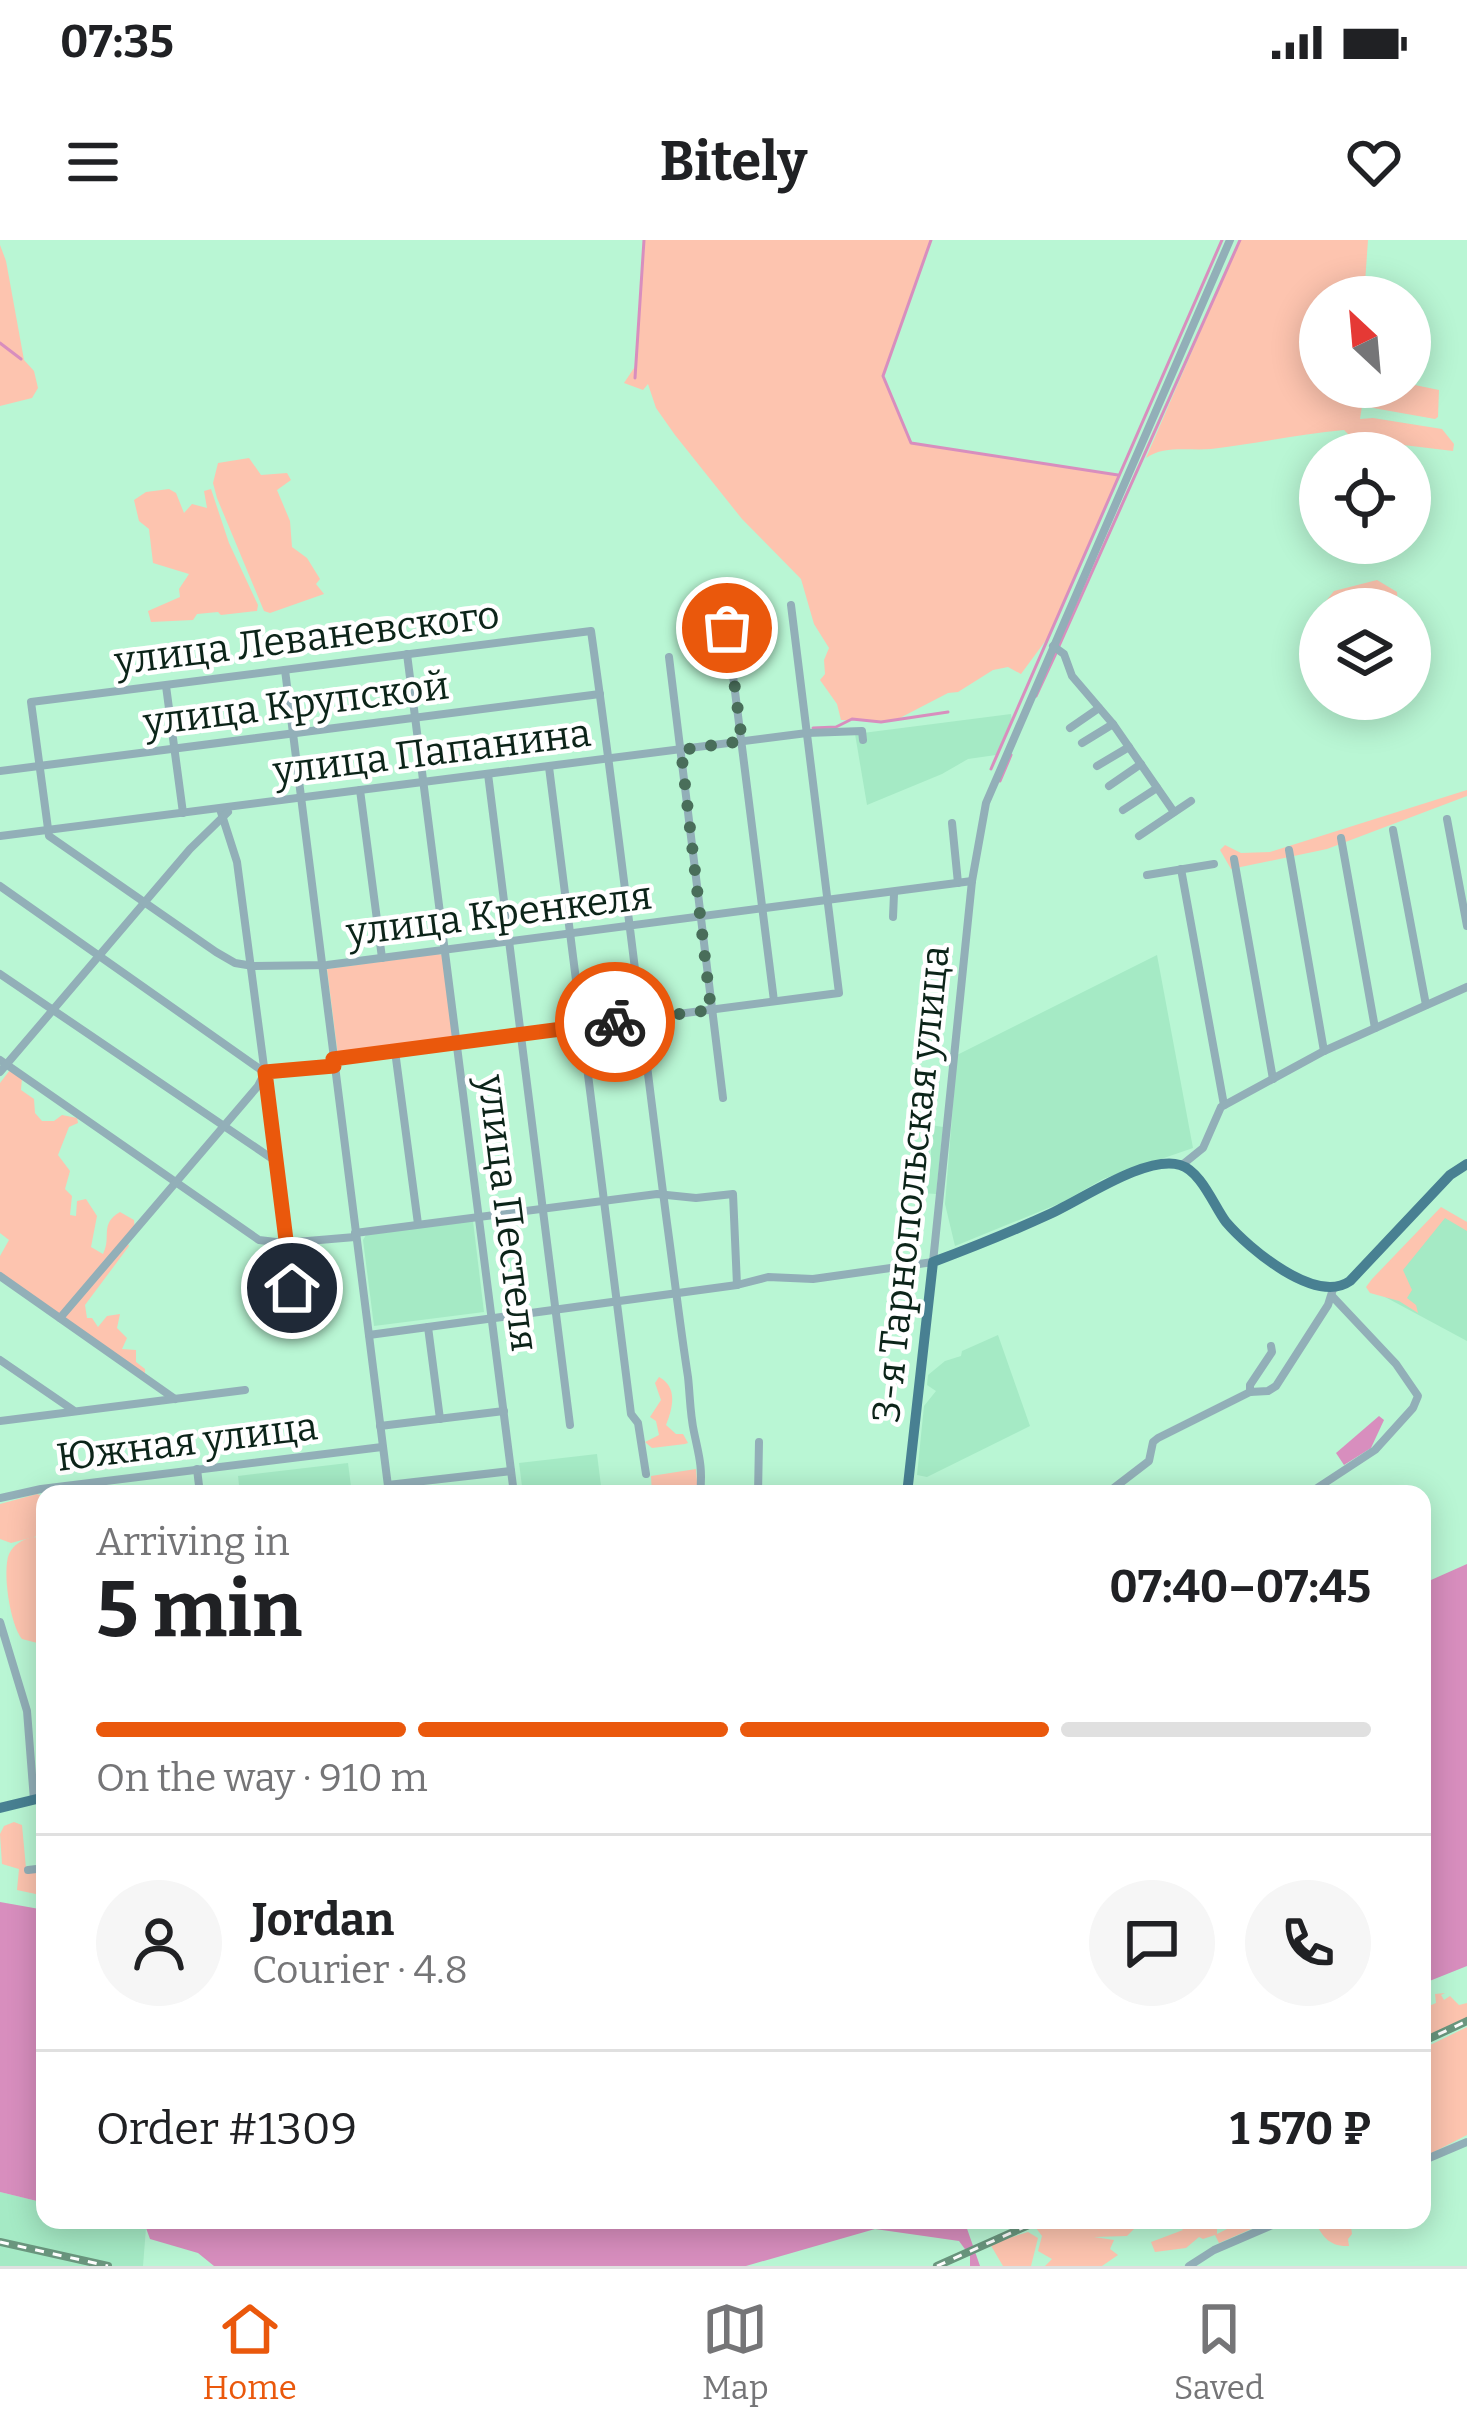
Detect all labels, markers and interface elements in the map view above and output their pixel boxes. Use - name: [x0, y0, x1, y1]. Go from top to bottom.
- text: 07:35: [60, 15, 174, 69]
- icon: menu: [60, 129, 126, 195]
- icon: heart: [1341, 129, 1407, 195]
- text: Bitely: [660, 130, 807, 194]
- north arrow: [1299, 276, 1431, 408]
- map controls: [1299, 276, 1431, 720]
- button: locate: [1299, 432, 1431, 564]
- pin: [676, 577, 778, 679]
- button: layers: [1299, 588, 1431, 720]
- street label: улица Леваневского: [111, 592, 502, 685]
- icon: bag: [694, 595, 760, 661]
- street label: улица Крупской: [140, 662, 451, 746]
- street label: улица Папанина: [270, 710, 594, 794]
- street label: улица Кренкеля: [343, 872, 654, 956]
- street label: 3-я Тарнопольская улица: [863, 943, 959, 1425]
- courier: [555, 962, 675, 1082]
- icon: bike: [582, 989, 648, 1055]
- street label: улица Пестеля: [468, 1071, 548, 1354]
- pin: [241, 1237, 343, 1339]
- icon: home: [259, 1255, 325, 1321]
- street label: Южная улица: [54, 1403, 320, 1481]
- text: Arriving in: [96, 1519, 290, 1565]
- text: 07:40–07:45: [1109, 1560, 1371, 1614]
- text: 5 min: [96, 1563, 302, 1657]
- text: On the way · 910 m: [96, 1755, 428, 1801]
- button: person: [96, 1880, 222, 2006]
- button: chat: [1089, 1880, 1215, 2006]
- button: phone: [1245, 1880, 1371, 2006]
- text: Jordan: [252, 1893, 394, 1947]
- text: Courier · 4.8: [252, 1947, 468, 1993]
- text: Order #1309: [96, 2102, 357, 2156]
- text: 1 570 ₽: [1230, 2102, 1371, 2156]
- tab: Home: [203, 2296, 297, 2408]
- tab: Map: [702, 2296, 769, 2408]
- tab: Saved: [1174, 2296, 1264, 2408]

